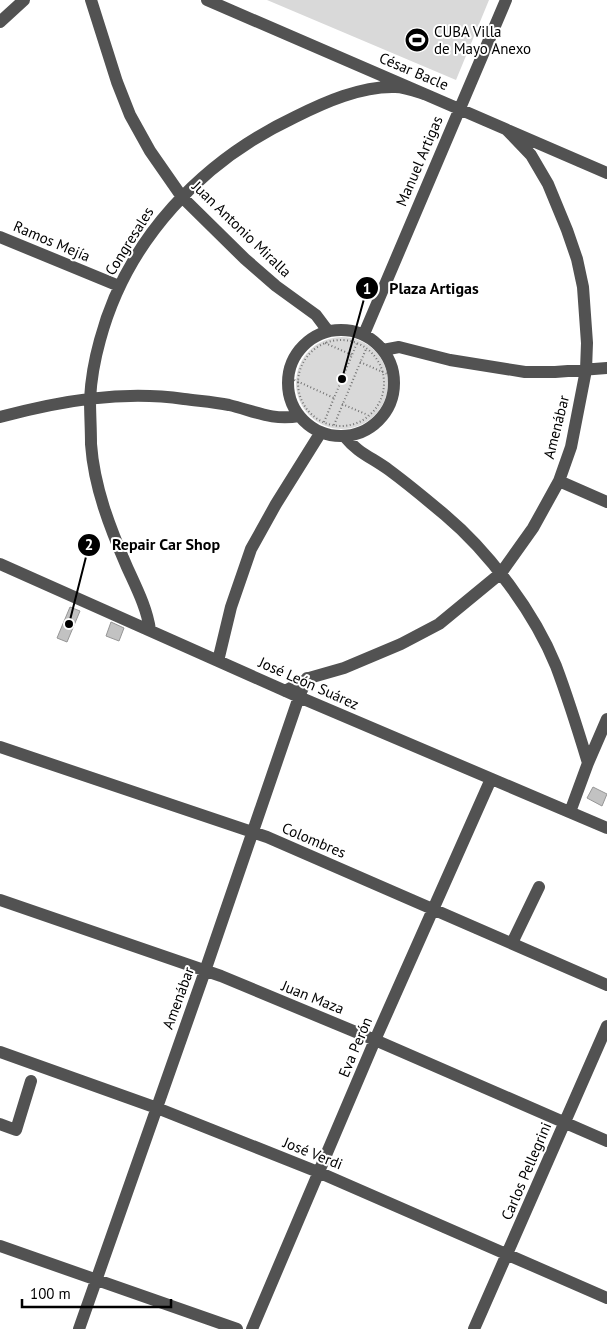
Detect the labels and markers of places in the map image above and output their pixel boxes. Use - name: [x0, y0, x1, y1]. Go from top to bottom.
- place label: CUBA Villa de Mayo Anexo: [434, 22, 531, 58]
- sports icon: CUBA Villa de Mayo Anexo: [404, 27, 430, 53]
- callout: Plaza Artigas: [354, 273, 489, 304]
- callout: Repair Car Shop: [77, 529, 230, 560]

